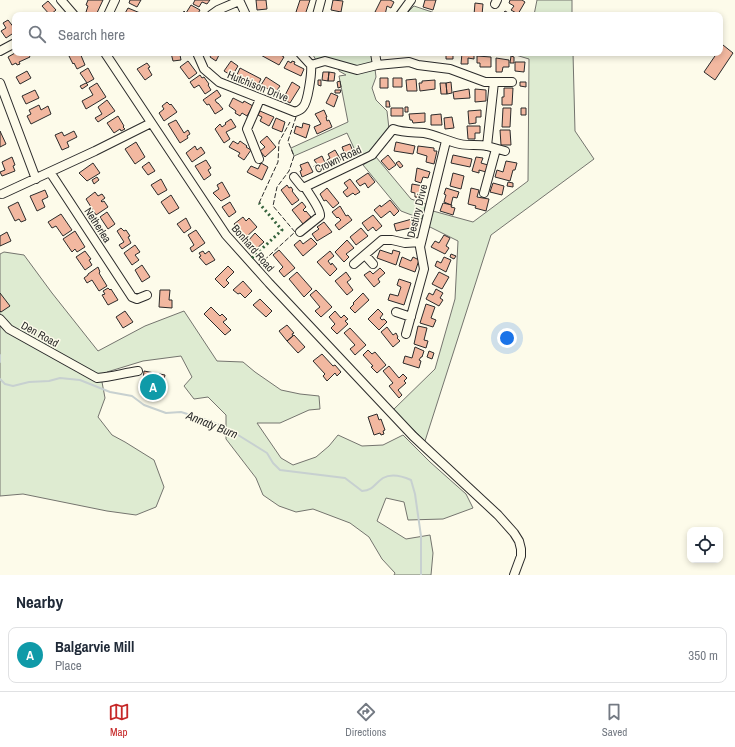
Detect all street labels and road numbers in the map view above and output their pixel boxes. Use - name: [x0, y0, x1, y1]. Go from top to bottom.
- street label: Hutchison Drive: [225, 67, 291, 105]
- street label: Crown Road: [312, 142, 364, 176]
- street label: Destiny Drive: [404, 183, 430, 239]
- street label: Netherlea: [81, 205, 115, 245]
- street label: Bonhard Road: [229, 221, 277, 275]
- street label: Den Road: [19, 318, 61, 350]

